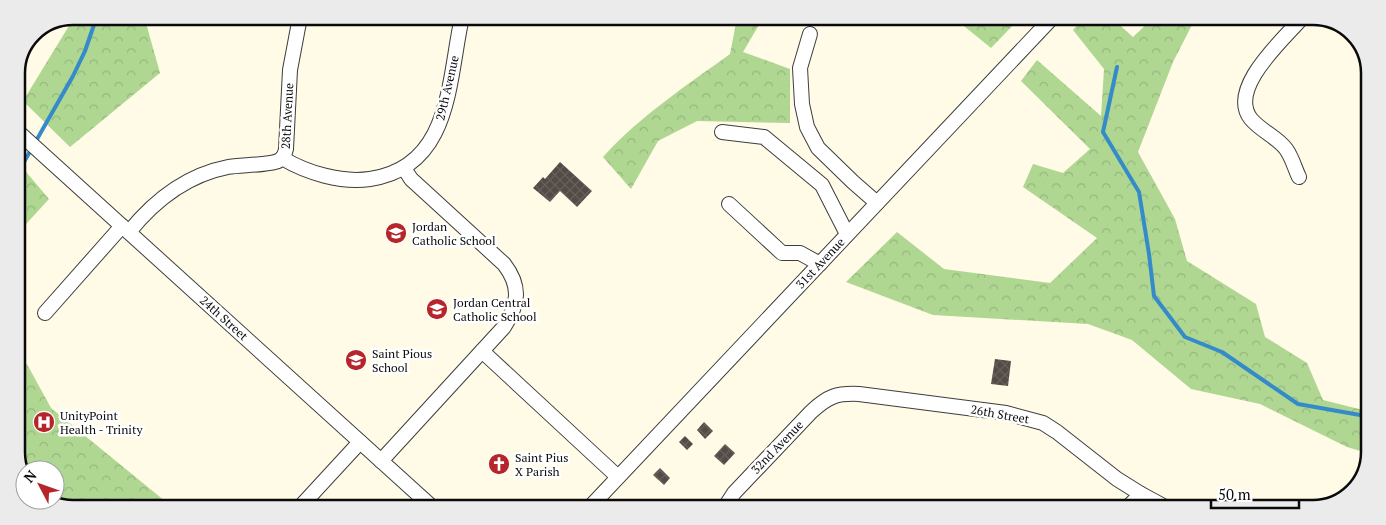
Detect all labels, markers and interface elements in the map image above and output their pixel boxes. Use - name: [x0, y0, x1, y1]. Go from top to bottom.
- street label: 29th Avenue: [432, 54, 462, 122]
- street label: 28th Avenue: [278, 83, 296, 149]
- place label: Jordan Catholic School: [412, 219, 496, 248]
- school or university icon: Jordan Catholic School: [384, 221, 408, 245]
- street label: 31st Avenue: [793, 234, 847, 292]
- street label: 24th Street: [197, 293, 251, 344]
- place label: Jordan Central Catholic School: [453, 295, 537, 324]
- school or university icon: Jordan Central Catholic School: [425, 297, 449, 321]
- place label: Saint Pious School: [372, 346, 432, 375]
- school or university icon: Saint Pious School: [344, 348, 368, 372]
- street label: 26th Street: [970, 401, 1031, 427]
- place label: UnityPoint Health - Trinity: [60, 408, 143, 437]
- hospital icon: UnityPoint Health - Trinity: [32, 410, 56, 434]
- street label: 32nd Avenue: [748, 417, 806, 477]
- place label: Saint Pius X Parish: [515, 450, 568, 479]
- church icon: Saint Pius X Parish: [487, 452, 511, 476]
- north arrow: [15, 460, 65, 510]
- text: N: [19, 466, 41, 486]
- scale bar: [1211, 478, 1298, 510]
- text: 50 m: [1218, 484, 1251, 504]

